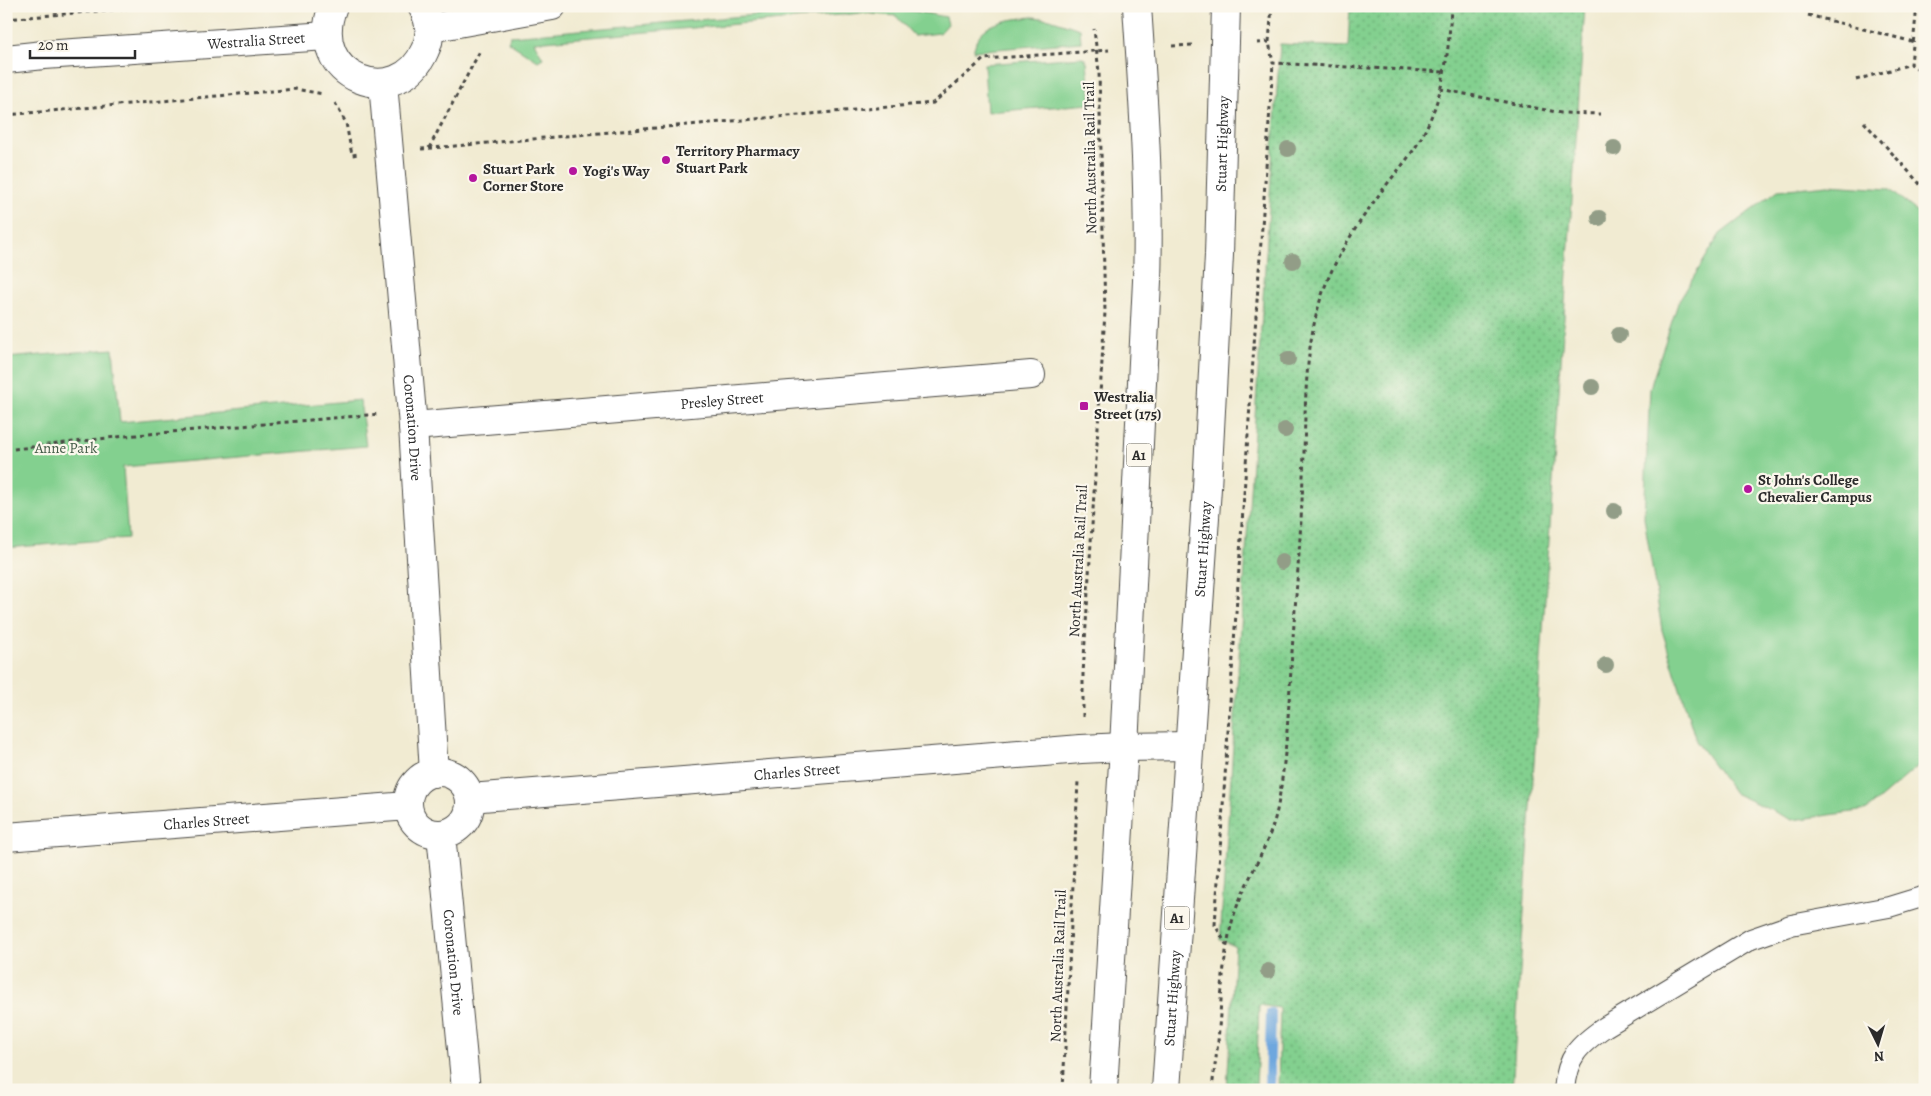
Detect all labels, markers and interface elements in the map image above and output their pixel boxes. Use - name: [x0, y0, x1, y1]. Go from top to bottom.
- street label: Westralia Street: [206, 27, 306, 54]
- scale bar: [30, 28, 135, 60]
- text: 20 m: [38, 35, 69, 55]
- street label: North Australia Rail Trail: [1079, 81, 1101, 234]
- street label: Stuart Highway: [1211, 95, 1233, 192]
- place label: Territory Pharmacy Stuart Park: [676, 141, 801, 178]
- marker: Territory Pharmacy Stuart Park: [660, 154, 672, 166]
- place label: Stuart Park Corner Store: [483, 159, 564, 196]
- place label: Yogi's Way: [582, 161, 651, 181]
- marker: Yogi's Way: [567, 165, 579, 177]
- marker: Stuart Park Corner Store: [467, 172, 479, 184]
- street label: Coronation Drive: [399, 374, 426, 482]
- street label: Presley Street: [680, 387, 764, 414]
- place label: Westralia Street (175): [1093, 387, 1161, 424]
- marker: Westralia Street (175): [1078, 400, 1090, 412]
- park label: Anne Park: [34, 438, 98, 458]
- road number: A1: [1126, 444, 1152, 466]
- place label: St John's College Chevalier Campus: [1758, 470, 1872, 507]
- marker: St John's College Chevalier Campus: [1742, 483, 1754, 495]
- street label: North Australia Rail Trail: [1064, 484, 1092, 638]
- street label: Stuart Highway: [1190, 500, 1216, 598]
- street label: Charles Street: [753, 758, 841, 785]
- street label: Charles Street: [163, 808, 250, 835]
- street label: North Australia Rail Trail: [1045, 889, 1071, 1043]
- road number: A1: [1164, 906, 1190, 930]
- street label: Coronation Drive: [438, 908, 469, 1017]
- street label: Stuart Highway: [1159, 949, 1186, 1047]
- north arrow: [1854, 1018, 1904, 1068]
- text: N: [1873, 1047, 1885, 1066]

